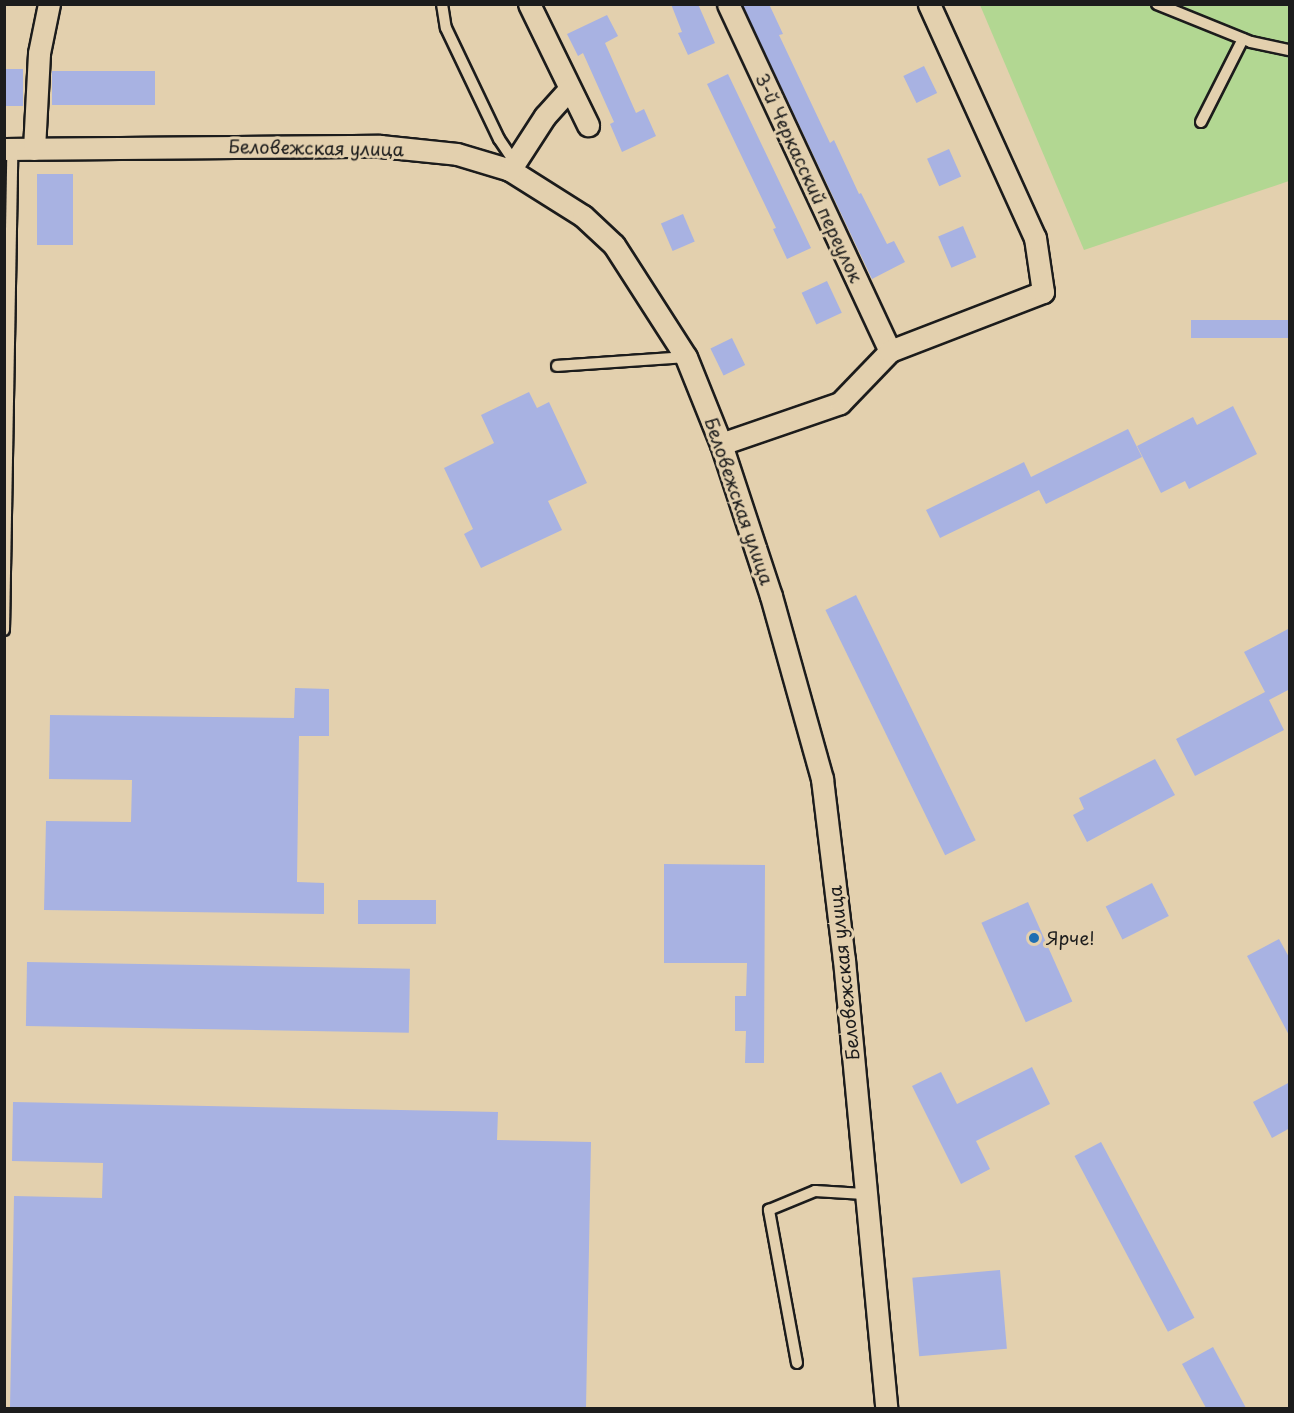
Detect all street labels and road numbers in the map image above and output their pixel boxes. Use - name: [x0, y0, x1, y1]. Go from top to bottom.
- street label: 3-й Черкасский переулок: [751, 70, 867, 286]
- street label: Беловежская улица: [227, 136, 405, 160]
- street label: Беловежская улица: [700, 414, 778, 588]
- street label: Беловежская улица: [824, 884, 864, 1062]

